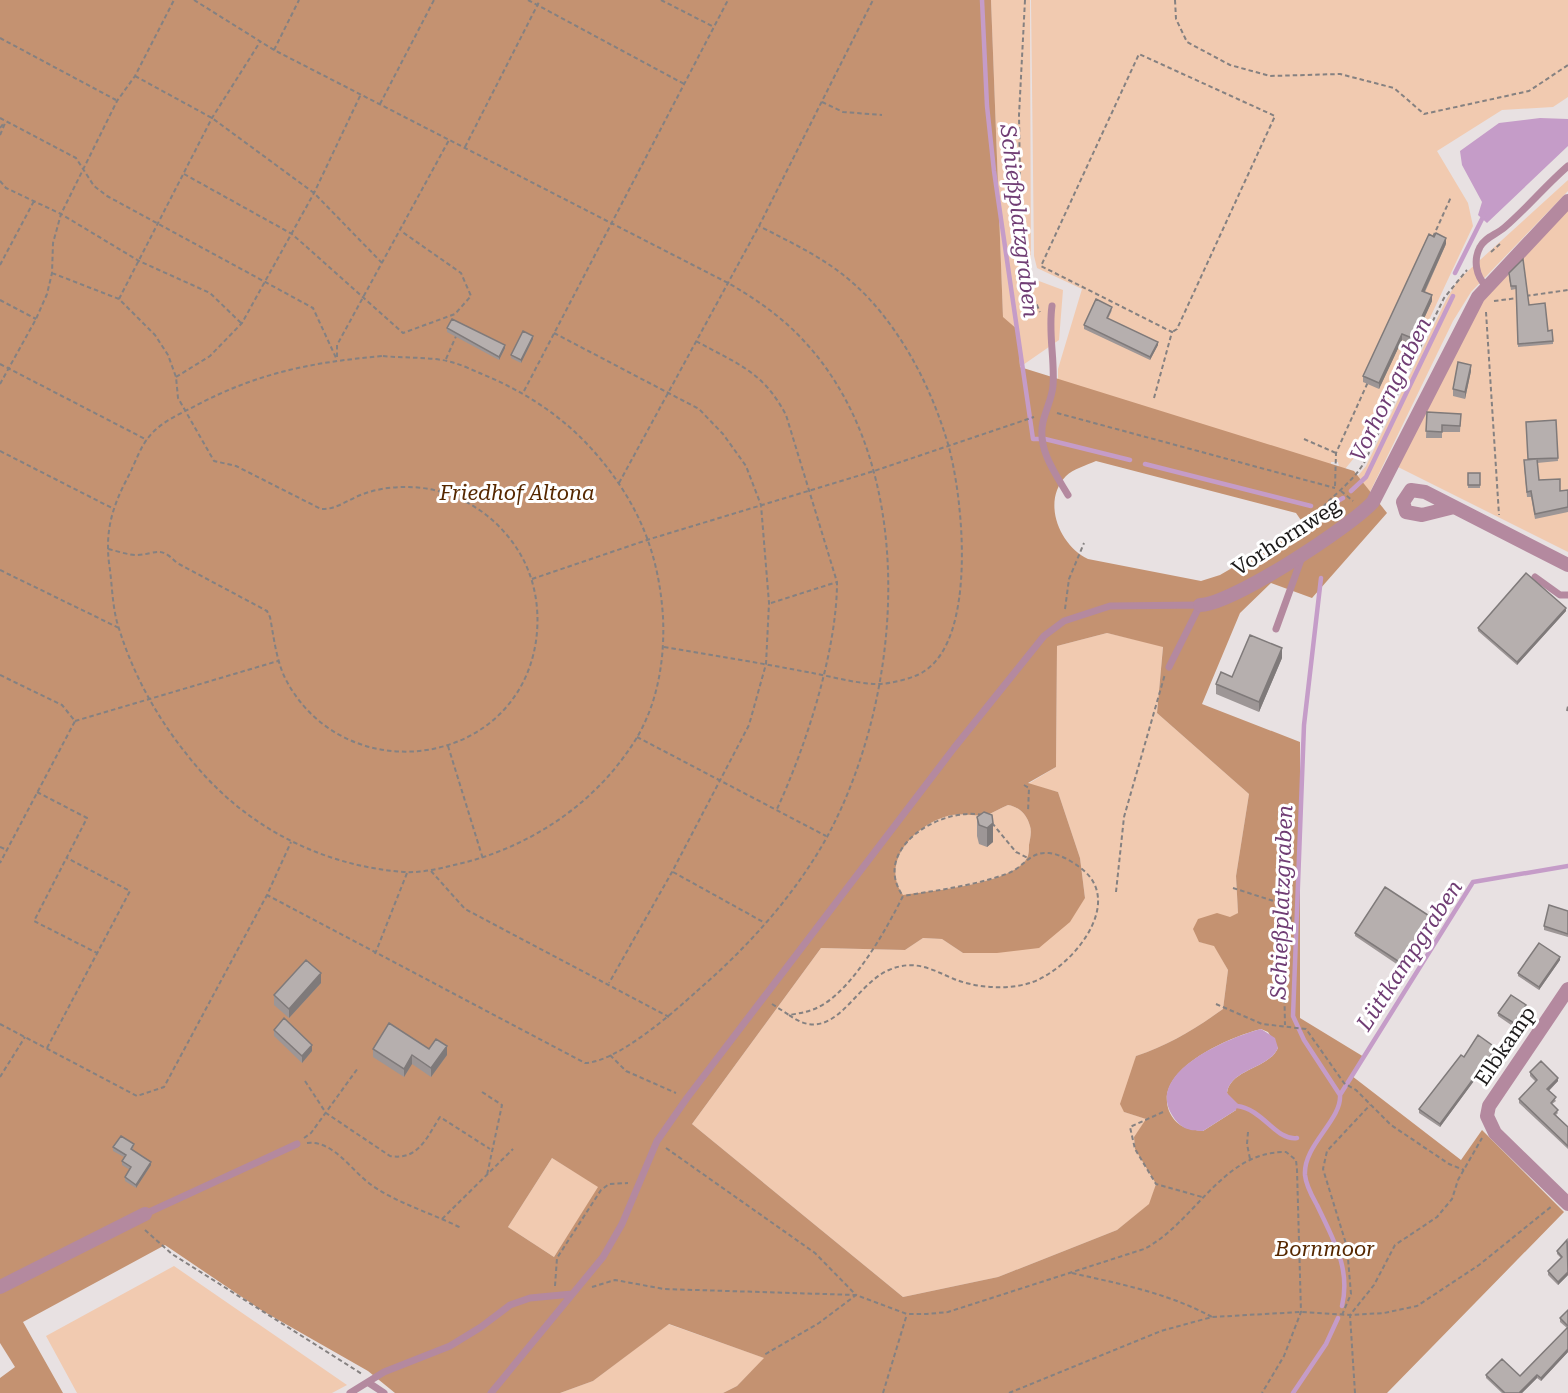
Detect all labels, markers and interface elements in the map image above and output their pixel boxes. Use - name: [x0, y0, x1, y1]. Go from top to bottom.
- water label: Schießplatzgraben: [995, 122, 1044, 319]
- water label: Vorhorngraben: [1345, 313, 1436, 465]
- park label: Friedhof Altona: [438, 481, 595, 505]
- street label: Vorhornweg: [1228, 493, 1344, 581]
- water label: Schießplatzgraben: [1266, 804, 1297, 1001]
- water label: Lüttkampgraben: [1351, 875, 1467, 1036]
- street label: Elbkamp: [1470, 1002, 1540, 1090]
- park label: Bornmoor: [1274, 1237, 1375, 1261]

